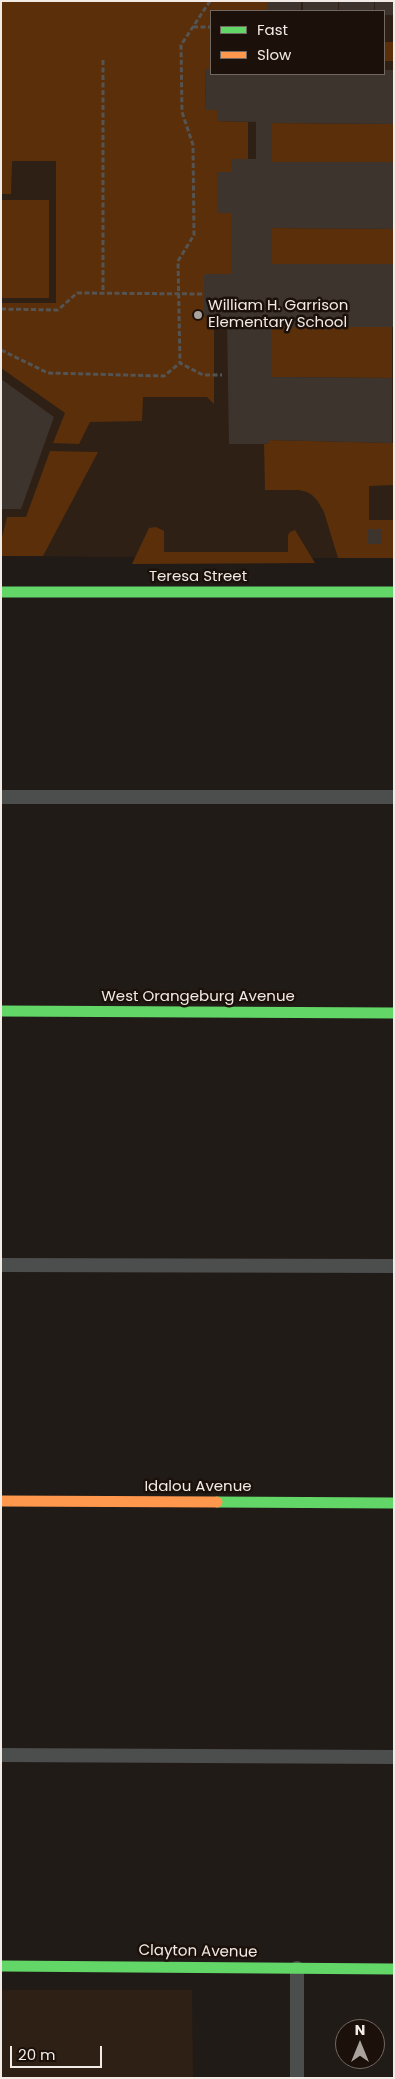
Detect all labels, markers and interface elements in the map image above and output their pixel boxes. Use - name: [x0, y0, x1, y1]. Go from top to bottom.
- legend: [210, 10, 385, 75]
- text: Fast: [257, 19, 288, 40]
- text: Slow: [257, 44, 291, 65]
- place label: William H. Garrison Elementary School: [208, 297, 348, 332]
- marker: William H. Garrison Elementary School: [192, 309, 204, 321]
- street label: Teresa Street: [149, 568, 247, 586]
- street label: West Orangeburg Avenue: [101, 988, 295, 1006]
- street label: Idalou Avenue: [144, 1478, 252, 1496]
- street label: Clayton Avenue: [138, 1942, 258, 1962]
- north arrow: [335, 2019, 385, 2069]
- text: N: [355, 2020, 365, 2040]
- scale bar: [12, 2036, 105, 2068]
- text: 20 m: [18, 2044, 56, 2065]

